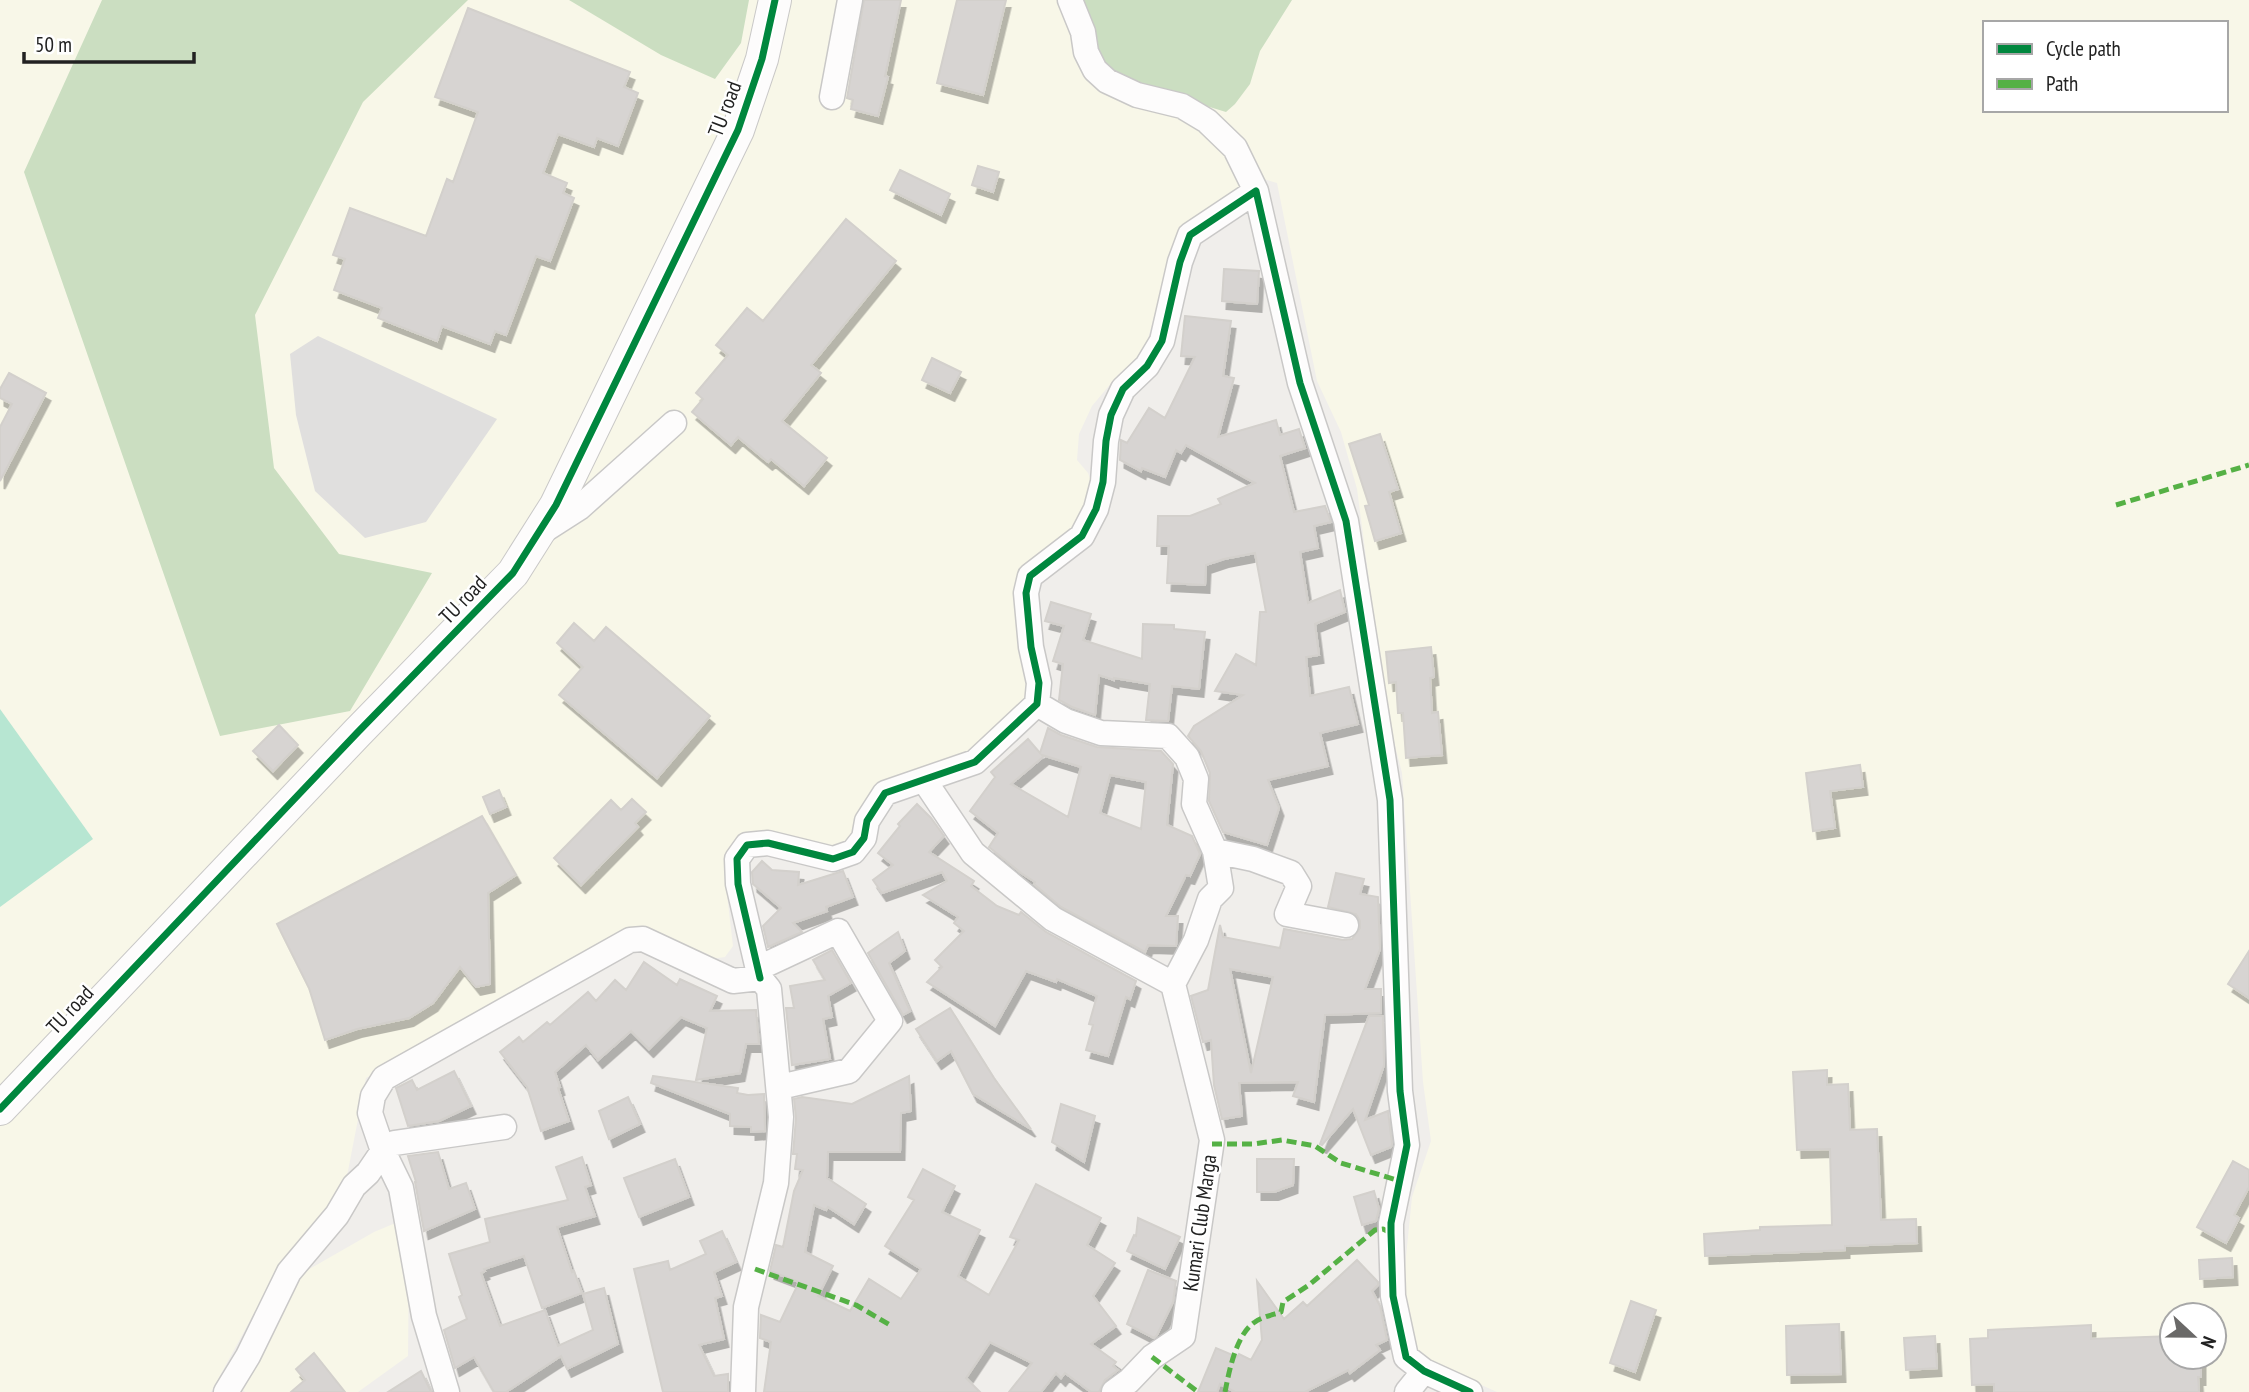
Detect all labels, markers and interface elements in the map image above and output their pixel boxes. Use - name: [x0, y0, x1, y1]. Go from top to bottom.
- scale bar: [24, 21, 194, 65]
- legend: [1983, 21, 2228, 112]
- text: 50 m: [35, 31, 72, 58]
- text: Cycle path: [2046, 35, 2121, 62]
- text: Path: [2046, 70, 2078, 97]
- street label: TU road: [702, 77, 747, 140]
- street label: TU road: [433, 570, 492, 630]
- street label: TU road: [40, 980, 99, 1040]
- street label: Kumari Club Marga: [1177, 1153, 1222, 1293]
- north arrow: [2158, 1301, 2228, 1371]
- text: N: [2196, 1333, 2222, 1352]

